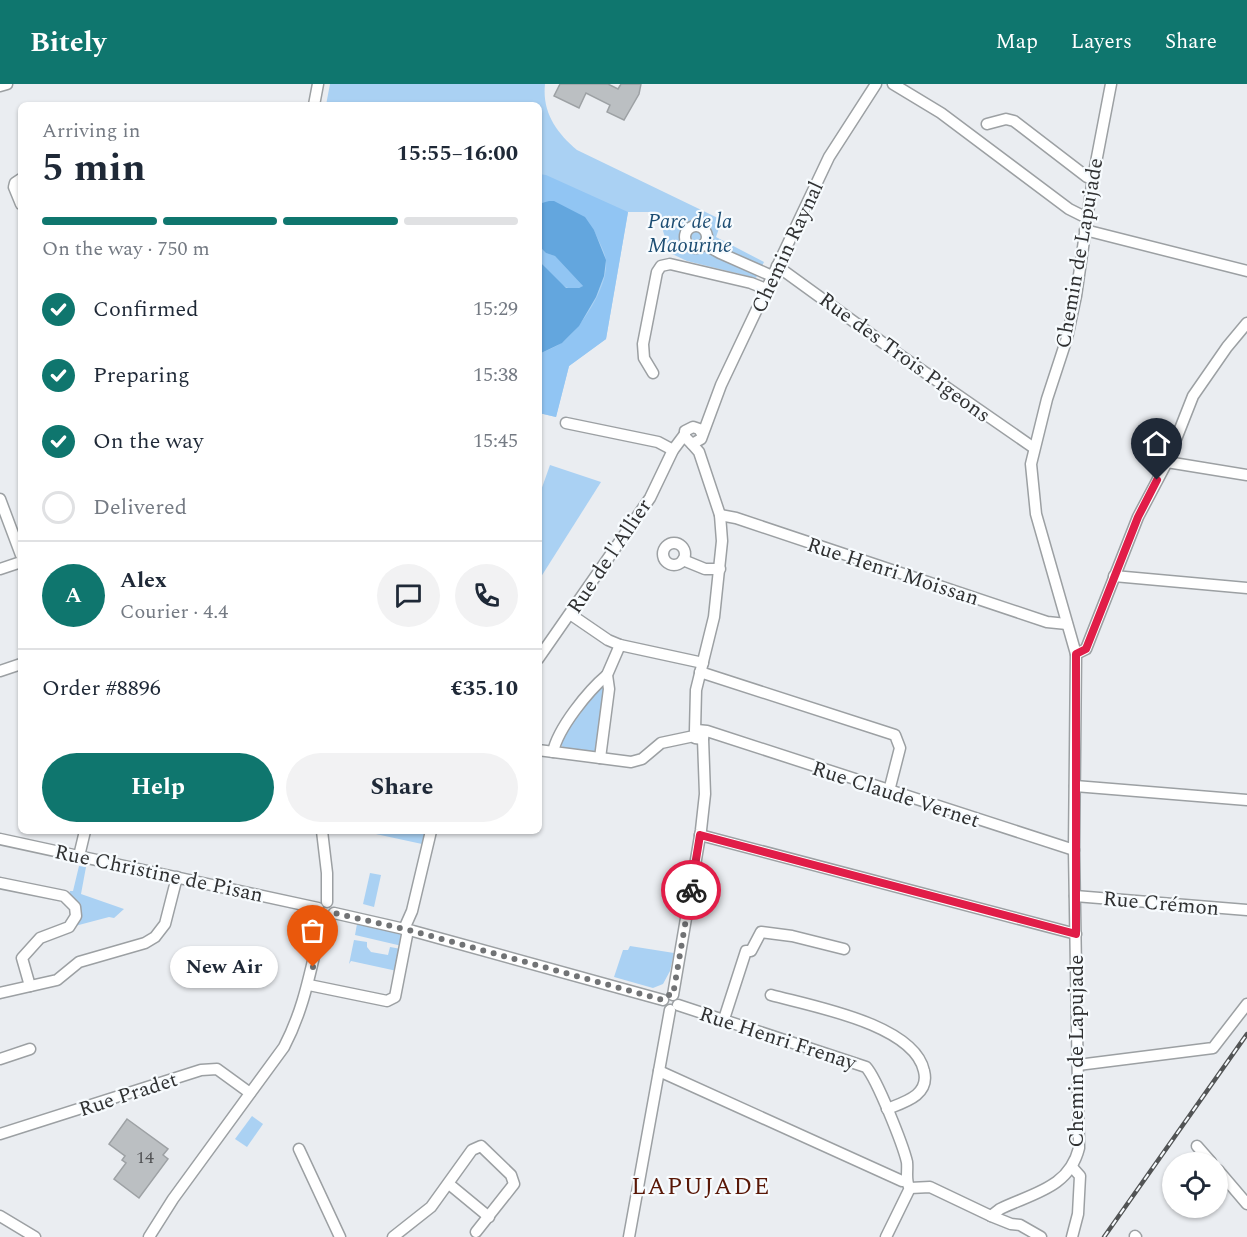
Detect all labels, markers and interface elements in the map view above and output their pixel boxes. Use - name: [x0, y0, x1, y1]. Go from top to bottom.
- text: Bitely: [30, 21, 106, 64]
- text: Map: [996, 26, 1038, 58]
- text: Layers: [1071, 26, 1132, 58]
- text: Share: [1165, 26, 1217, 58]
- text: Arriving in: [42, 116, 140, 146]
- text: 15:55–16:00: [396, 137, 518, 170]
- text: 5 min: [42, 139, 146, 198]
- street label: Chemin de Lapujade: [1047, 155, 1112, 351]
- street label: Chemin Raynal: [743, 176, 833, 319]
- park label: Parc de la Maourine: [648, 206, 733, 262]
- text: On the way · 750 m: [42, 234, 210, 264]
- street label: Rue des Trois Pigeons: [812, 284, 997, 431]
- icon: check: [42, 293, 75, 326]
- text: Confirmed: [93, 293, 199, 326]
- text: 15:29: [473, 294, 518, 324]
- icon: check: [42, 359, 75, 392]
- text: Preparing: [93, 359, 190, 392]
- text: 15:38: [473, 360, 518, 390]
- pin: [1131, 418, 1182, 480]
- icon: check: [42, 425, 75, 458]
- text: On the way: [93, 425, 204, 458]
- text: 15:45: [473, 426, 518, 456]
- icon: home: [1140, 427, 1173, 460]
- text: Delivered: [93, 491, 187, 524]
- street label: Rue de l'Allier: [559, 493, 660, 620]
- street label: Rue Henri Moissan: [803, 529, 983, 615]
- text: Alex: [120, 564, 167, 597]
- button: chat: [377, 564, 440, 627]
- button: phone: [455, 564, 518, 627]
- text: A: [65, 579, 82, 612]
- text: Courier · 4.4: [120, 597, 228, 627]
- text: Order #8896: [42, 672, 161, 705]
- text: €35.10: [450, 672, 518, 705]
- button: Help: [42, 753, 274, 822]
- button: Share: [286, 753, 518, 822]
- street label: Rue Claude Vernet: [808, 753, 984, 837]
- street label: Rue Christine de Pisan: [51, 836, 266, 912]
- courier: [661, 860, 721, 920]
- icon: bike: [675, 874, 708, 907]
- street label: Rue Crémon: [1102, 883, 1220, 925]
- pin: [287, 905, 338, 967]
- icon: bag: [296, 914, 329, 947]
- callout: New Air: [169, 946, 277, 988]
- text: New Air: [186, 952, 262, 982]
- street label: Chemin de Lapujade: [1061, 955, 1093, 1147]
- street label: Rue Henri Frenay: [695, 998, 861, 1080]
- street label: Rue Pradet: [75, 1064, 182, 1126]
- house number: 14: [136, 1144, 154, 1171]
- map controls: [1162, 1152, 1228, 1218]
- button: locate: [1162, 1152, 1228, 1218]
- district label: LAPUJADE: [631, 1169, 771, 1205]

